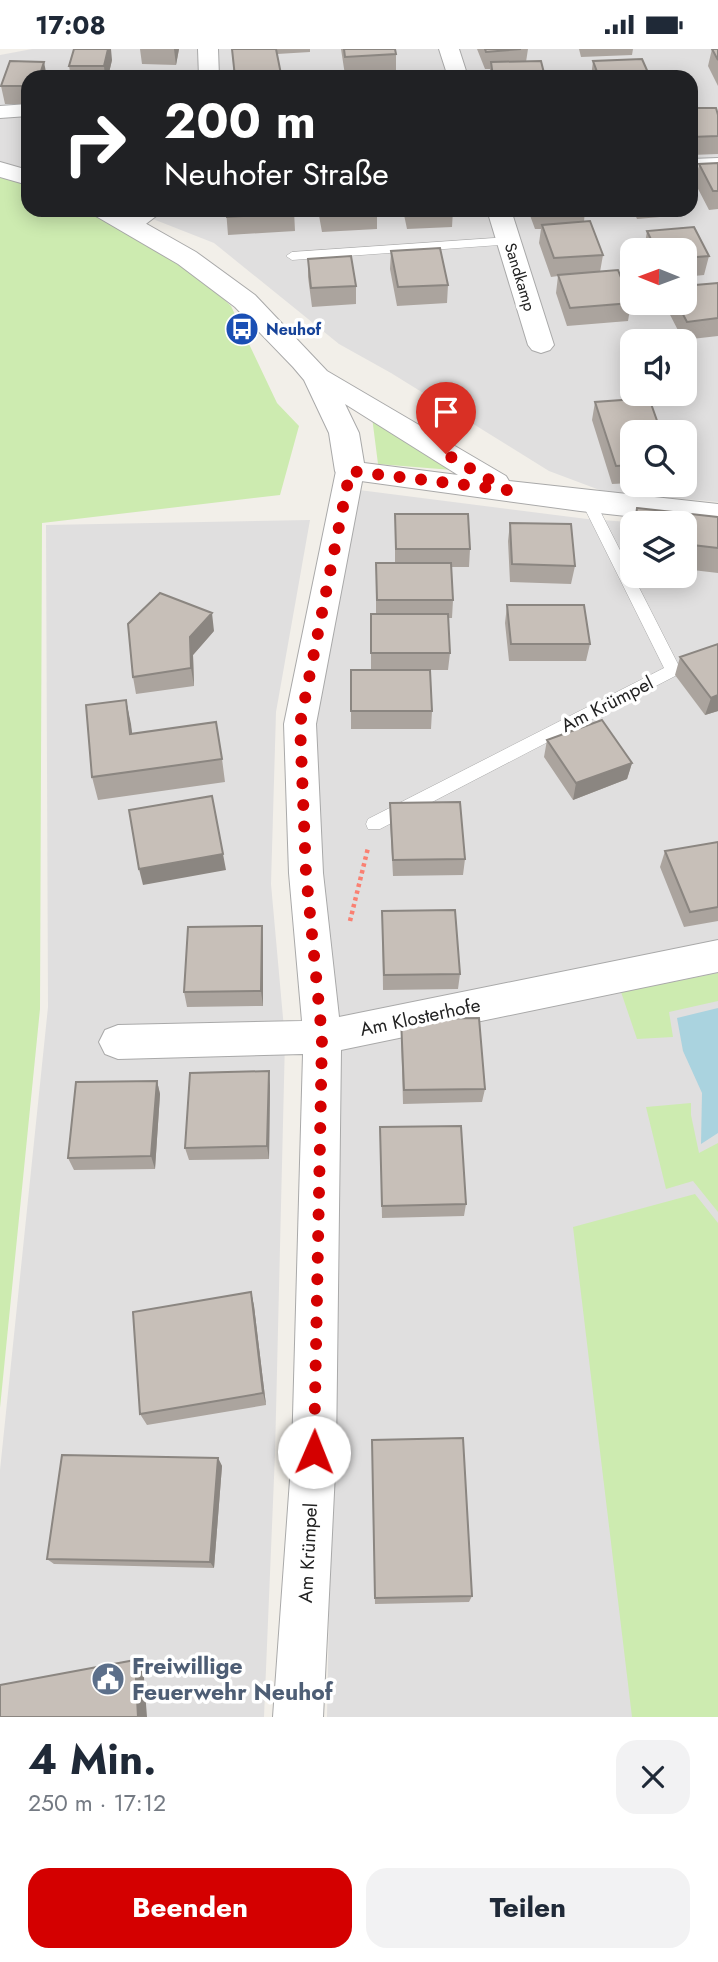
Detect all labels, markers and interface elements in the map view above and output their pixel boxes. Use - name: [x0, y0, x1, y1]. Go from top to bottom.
- text: 17:08: [35, 6, 106, 44]
- text: 200 m: [164, 86, 316, 156]
- icon: right: [49, 98, 140, 189]
- text: Neuhofer Straße: [164, 151, 389, 197]
- north arrow: [620, 238, 696, 315]
- map controls: [620, 238, 697, 588]
- street label: Sandkamp: [499, 240, 541, 314]
- bus stop icon: Neuhof: [223, 310, 261, 348]
- place label: Neuhof: [266, 318, 323, 341]
- button: sound: [620, 329, 697, 406]
- pin: [416, 382, 476, 454]
- icon: arrive: [427, 393, 465, 431]
- button: search: [620, 420, 697, 497]
- button: layers: [620, 511, 697, 588]
- street label: Am Krümpel: [556, 669, 658, 739]
- street label: Am Klosterhofe: [357, 991, 483, 1043]
- position arrow: [277, 1415, 351, 1489]
- street label: Am Krümpel: [292, 1502, 324, 1604]
- place label: Freiwillige Feuerwehr Neuhof: [132, 1649, 334, 1709]
- public building icon: Freiwillige Feuerwehr Neuhof: [89, 1660, 127, 1698]
- text: 4 Min.: [28, 1729, 157, 1790]
- button: close: [616, 1740, 690, 1814]
- text: 250 m · 17:12: [28, 1786, 166, 1820]
- button: Beenden: [28, 1868, 352, 1948]
- button: Teilen: [366, 1868, 690, 1948]

